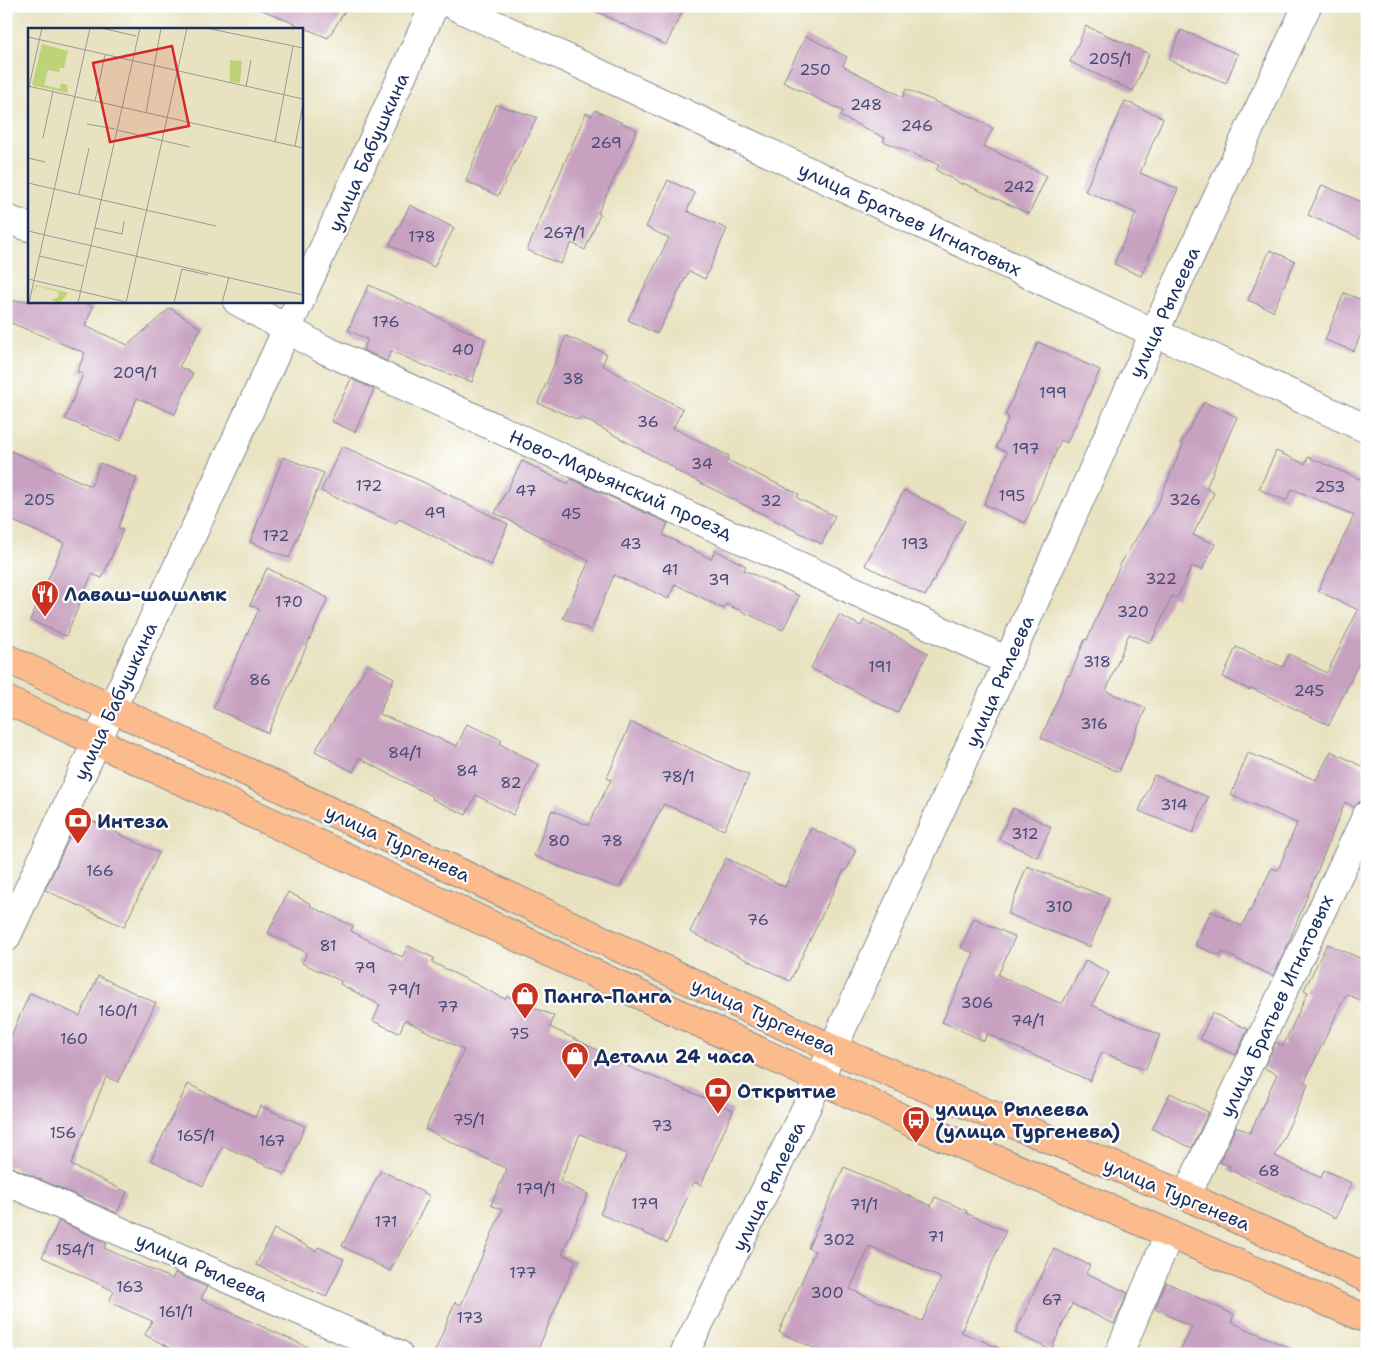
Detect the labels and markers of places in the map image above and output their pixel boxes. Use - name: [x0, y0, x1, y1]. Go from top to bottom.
- restaurant icon: Лаваш-шашлык: [30, 579, 60, 618]
- place label: Лаваш-шашлык: [64, 582, 227, 607]
- bank icon: Интеза: [63, 806, 93, 845]
- place label: Интеза: [97, 809, 168, 834]
- shop icon: Панга-Панга: [510, 981, 540, 1020]
- place label: Панга-Панга: [544, 984, 672, 1009]
- shop icon: Детали 24 часа: [560, 1041, 590, 1080]
- place label: Детали 24 часа: [594, 1044, 754, 1069]
- bank icon: Открытие: [703, 1076, 733, 1115]
- place label: Открытие: [737, 1079, 836, 1104]
- place label: улица Рылеева (улица Тургенева): [935, 1097, 1120, 1144]
- bus stop icon: улица Рылеева (улица Тургенева): [901, 1105, 931, 1144]

